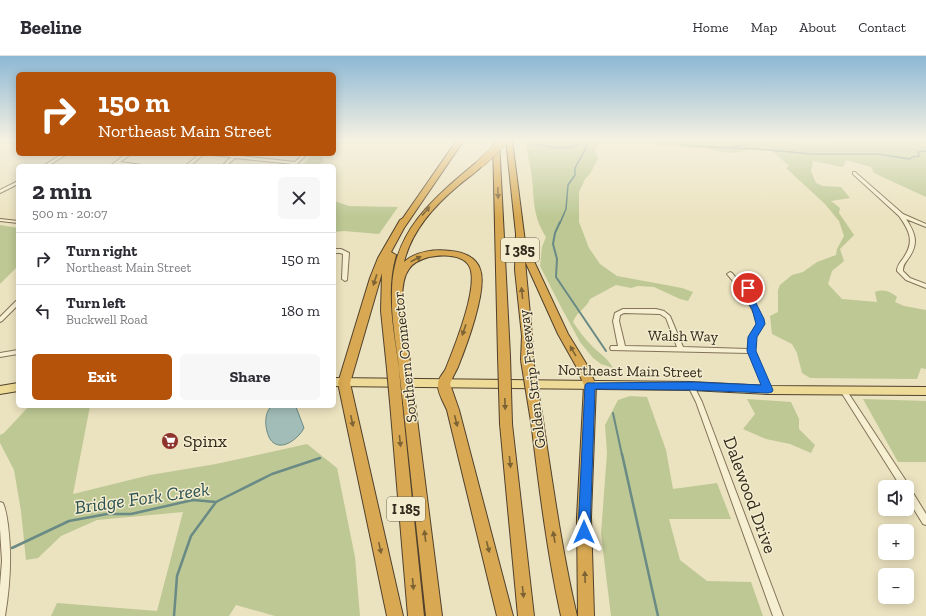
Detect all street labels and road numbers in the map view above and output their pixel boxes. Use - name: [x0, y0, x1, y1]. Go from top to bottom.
- road number: I 385: [501, 238, 539, 262]
- street label: Southern Connector: [389, 291, 421, 423]
- street label: Golden Strip Freeway: [515, 308, 549, 449]
- street label: Walsh Way: [648, 326, 719, 346]
- street label: Northeast Main Street: [558, 361, 703, 381]
- street label: Dalewood Drive: [719, 434, 781, 556]
- road number: I 185: [387, 497, 425, 521]

